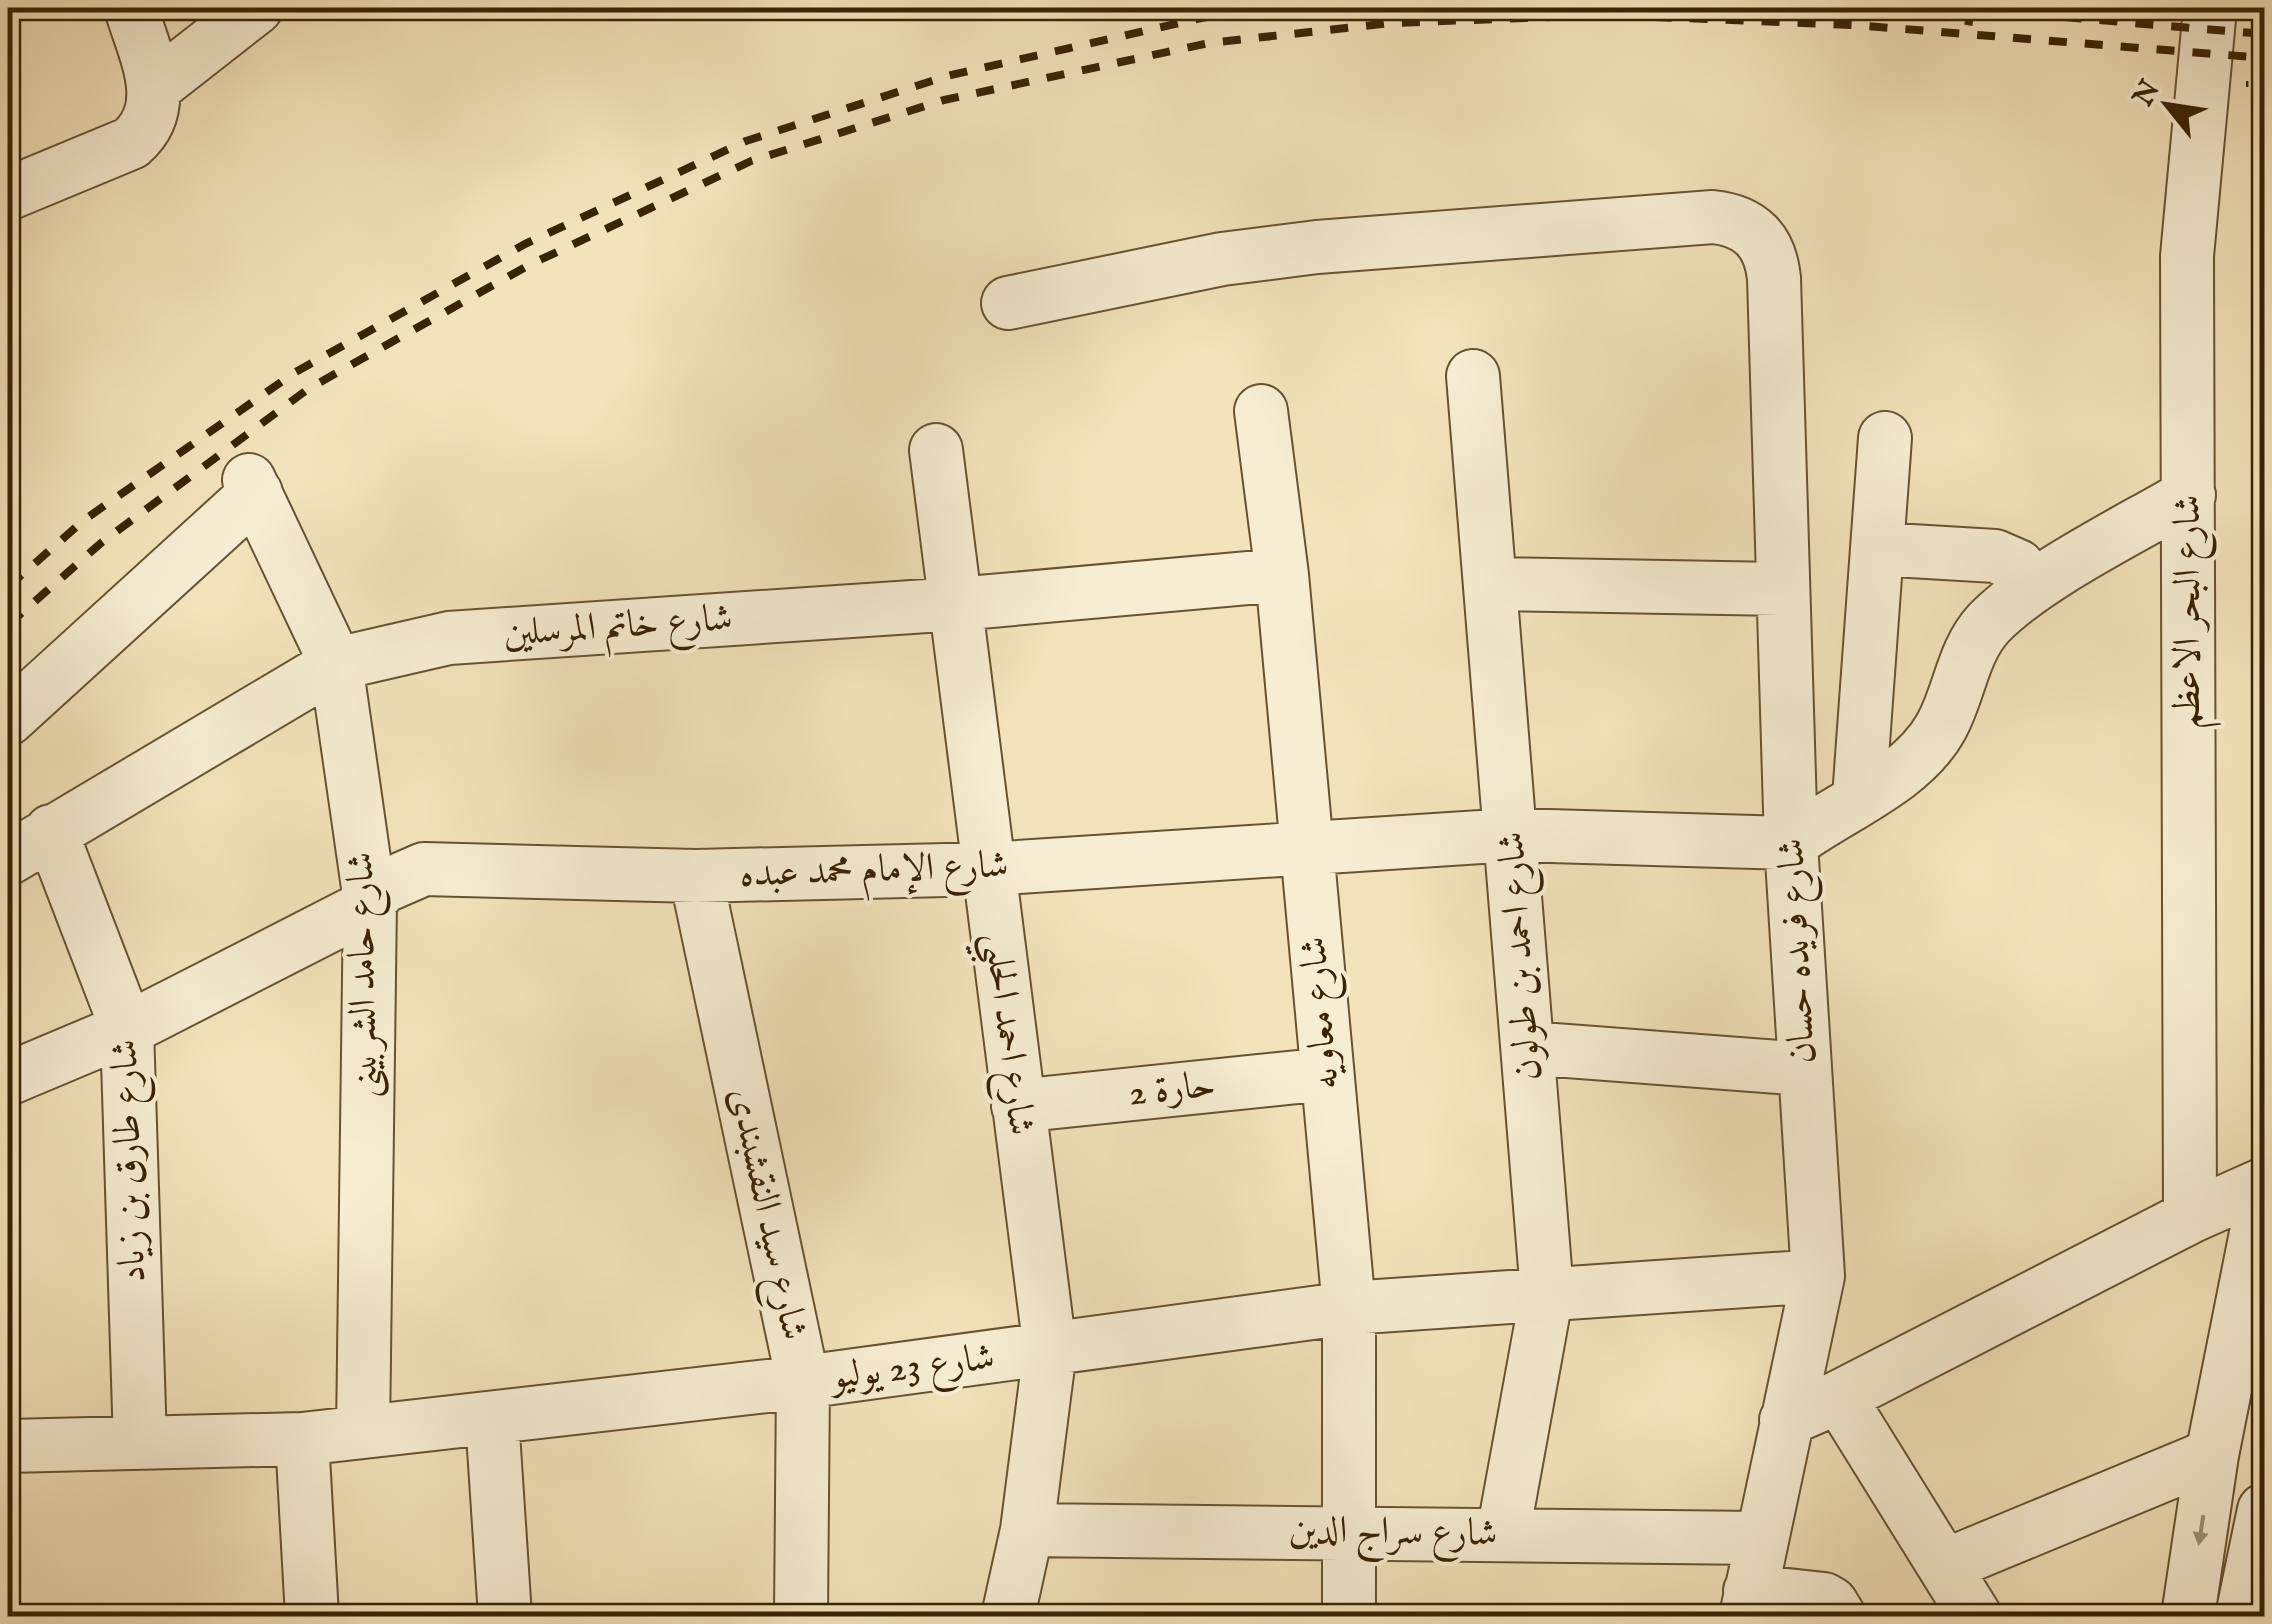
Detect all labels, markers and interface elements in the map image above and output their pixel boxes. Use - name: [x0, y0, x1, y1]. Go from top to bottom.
- north arrow: [2117, 55, 2217, 155]
- text: N: [2126, 75, 2169, 114]
- street label: شارع البحر الاعظم: [2165, 495, 2222, 729]
- street label: شارع خاتم المرسلين: [502, 595, 735, 665]
- street label: شارع احمد بن طولون: [1488, 830, 1558, 1082]
- street label: شارع فريده حسان: [1768, 837, 1832, 1065]
- street label: شارع الإمام محمد عبده: [739, 842, 1010, 906]
- street label: شارع حامد الشربينى: [338, 851, 394, 1099]
- street label: شارع احمد الحلبي: [963, 930, 1044, 1139]
- street label: شارع معاويه: [1290, 934, 1356, 1091]
- street label: شارع طارق بن زياد: [102, 1038, 162, 1284]
- street label: حارة 2: [1126, 1062, 1218, 1118]
- street label: شارع سيد النقشبندى: [713, 1083, 817, 1345]
- street label: شارع 23 يوليو: [826, 1334, 998, 1406]
- street label: شارع سراج الدين: [1288, 1507, 1498, 1566]
- one-way arrow: [2193, 1514, 2209, 1546]

